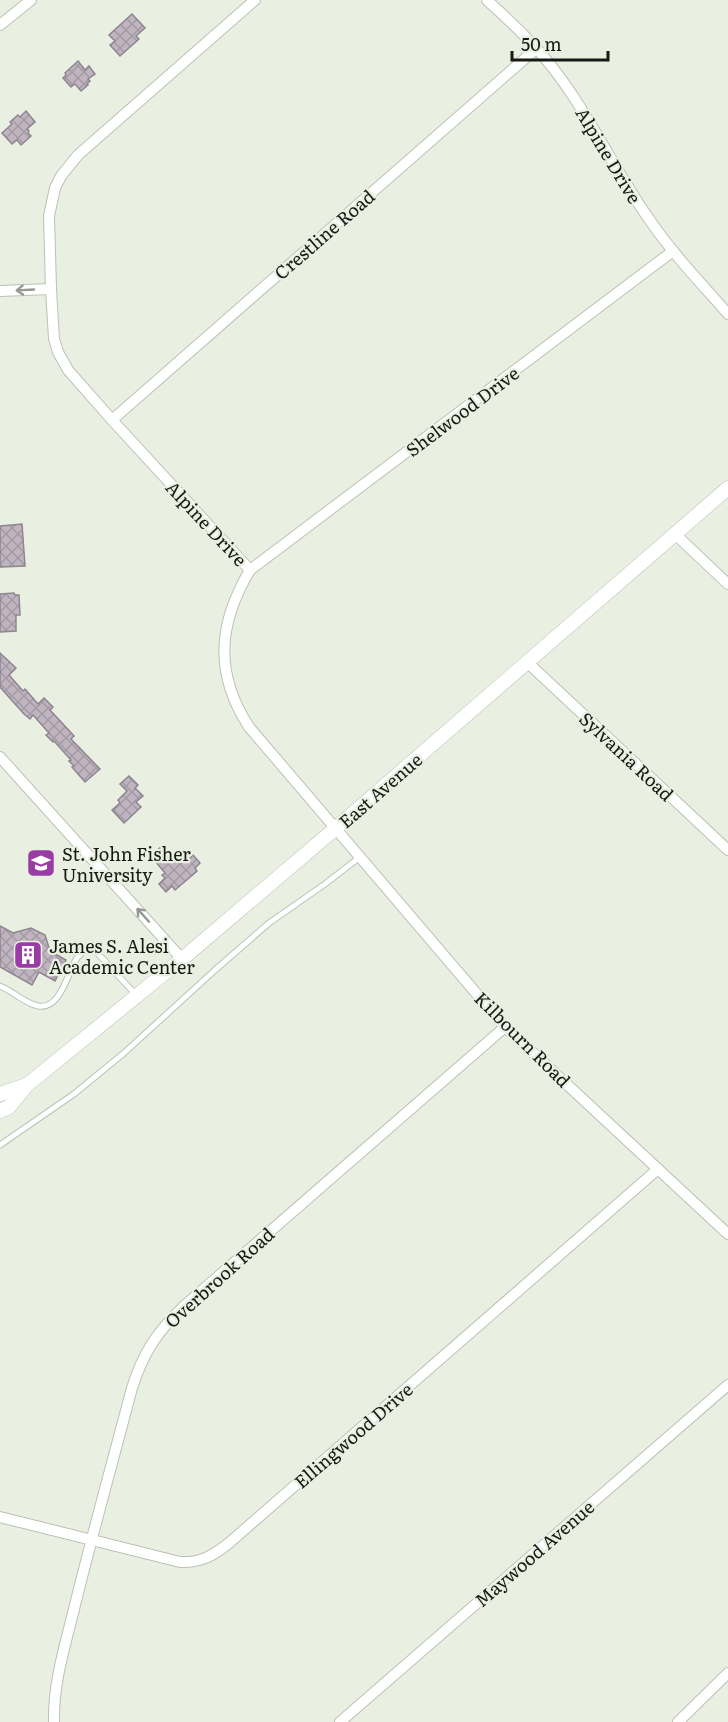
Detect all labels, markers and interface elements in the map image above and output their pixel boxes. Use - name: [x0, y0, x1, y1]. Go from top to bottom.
- scale bar: [512, 24, 608, 62]
- text: 50 m: [521, 30, 562, 57]
- street label: Alpine Drive: [570, 102, 648, 208]
- street label: Crestline Road: [268, 183, 380, 285]
- one-way arrow: [16, 285, 36, 296]
- street label: Shelwood Drive: [400, 359, 524, 463]
- street label: Alpine Drive: [160, 474, 254, 572]
- street label: Sylvania Road: [574, 705, 680, 807]
- street label: East Avenue: [332, 746, 428, 834]
- place label: St. John Fisher University: [62, 840, 191, 888]
- school or university icon: St. John Fisher University: [25, 847, 57, 879]
- one-way arrow: [136, 908, 150, 923]
- place label: James S. Alesi Academic Center: [49, 932, 195, 980]
- building icon: James S. Alesi Academic Center: [12, 939, 44, 971]
- street label: Kilbourn Road: [469, 985, 577, 1093]
- street label: Overbrook Road: [158, 1220, 280, 1334]
- street label: Ellingwood Drive: [288, 1376, 418, 1494]
- street label: Maywood Avenue: [468, 1493, 600, 1613]

